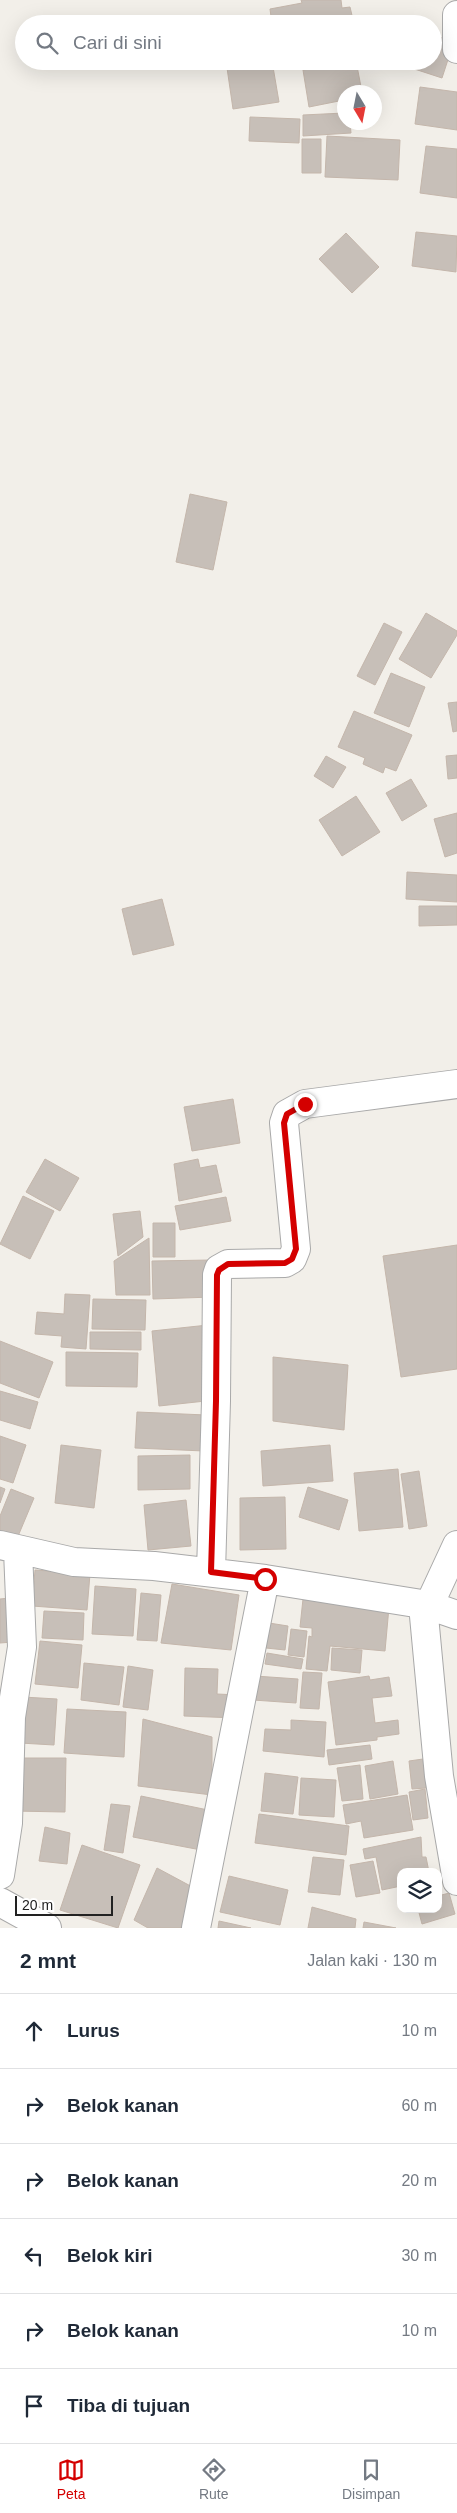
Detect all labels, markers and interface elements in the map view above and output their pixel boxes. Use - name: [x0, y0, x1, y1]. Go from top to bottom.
- search box: [15, 15, 442, 70]
- icon: search: [33, 29, 61, 57]
- text: Cari di sini: [73, 32, 162, 53]
- north arrow: [337, 85, 382, 130]
- route end: [294, 1093, 317, 1116]
- route start: [254, 1568, 277, 1591]
- map controls: [397, 1868, 442, 1913]
- button: layers: [397, 1868, 442, 1913]
- scale bar: [15, 1893, 112, 1916]
- text: 20 m: [22, 1897, 53, 1913]
- text: 2 mnt: [20, 1949, 76, 1972]
- text: Jalan kaki · 130 m: [307, 1952, 437, 1969]
- icon: ahead: [20, 2017, 48, 2045]
- text: Lurus: [67, 2020, 120, 2041]
- text: 10 m: [401, 2022, 437, 2039]
- icon: right: [20, 2092, 48, 2120]
- text: Belok kanan: [67, 2095, 179, 2116]
- text: 60 m: [401, 2097, 437, 2114]
- icon: right: [20, 2167, 48, 2195]
- text: Belok kanan: [67, 2170, 179, 2191]
- text: 20 m: [401, 2172, 437, 2189]
- icon: left: [20, 2242, 48, 2270]
- text: Belok kiri: [67, 2245, 153, 2266]
- text: 30 m: [401, 2247, 437, 2264]
- icon: right: [20, 2317, 48, 2345]
- text: Belok kanan: [67, 2320, 179, 2341]
- text: 10 m: [401, 2322, 437, 2339]
- icon: arrive: [20, 2392, 48, 2420]
- text: Tiba di tujuan: [67, 2395, 190, 2416]
- tab: Peta: [57, 2456, 86, 2502]
- tab: Rute: [199, 2456, 229, 2502]
- tab: Disimpan: [342, 2456, 400, 2502]

